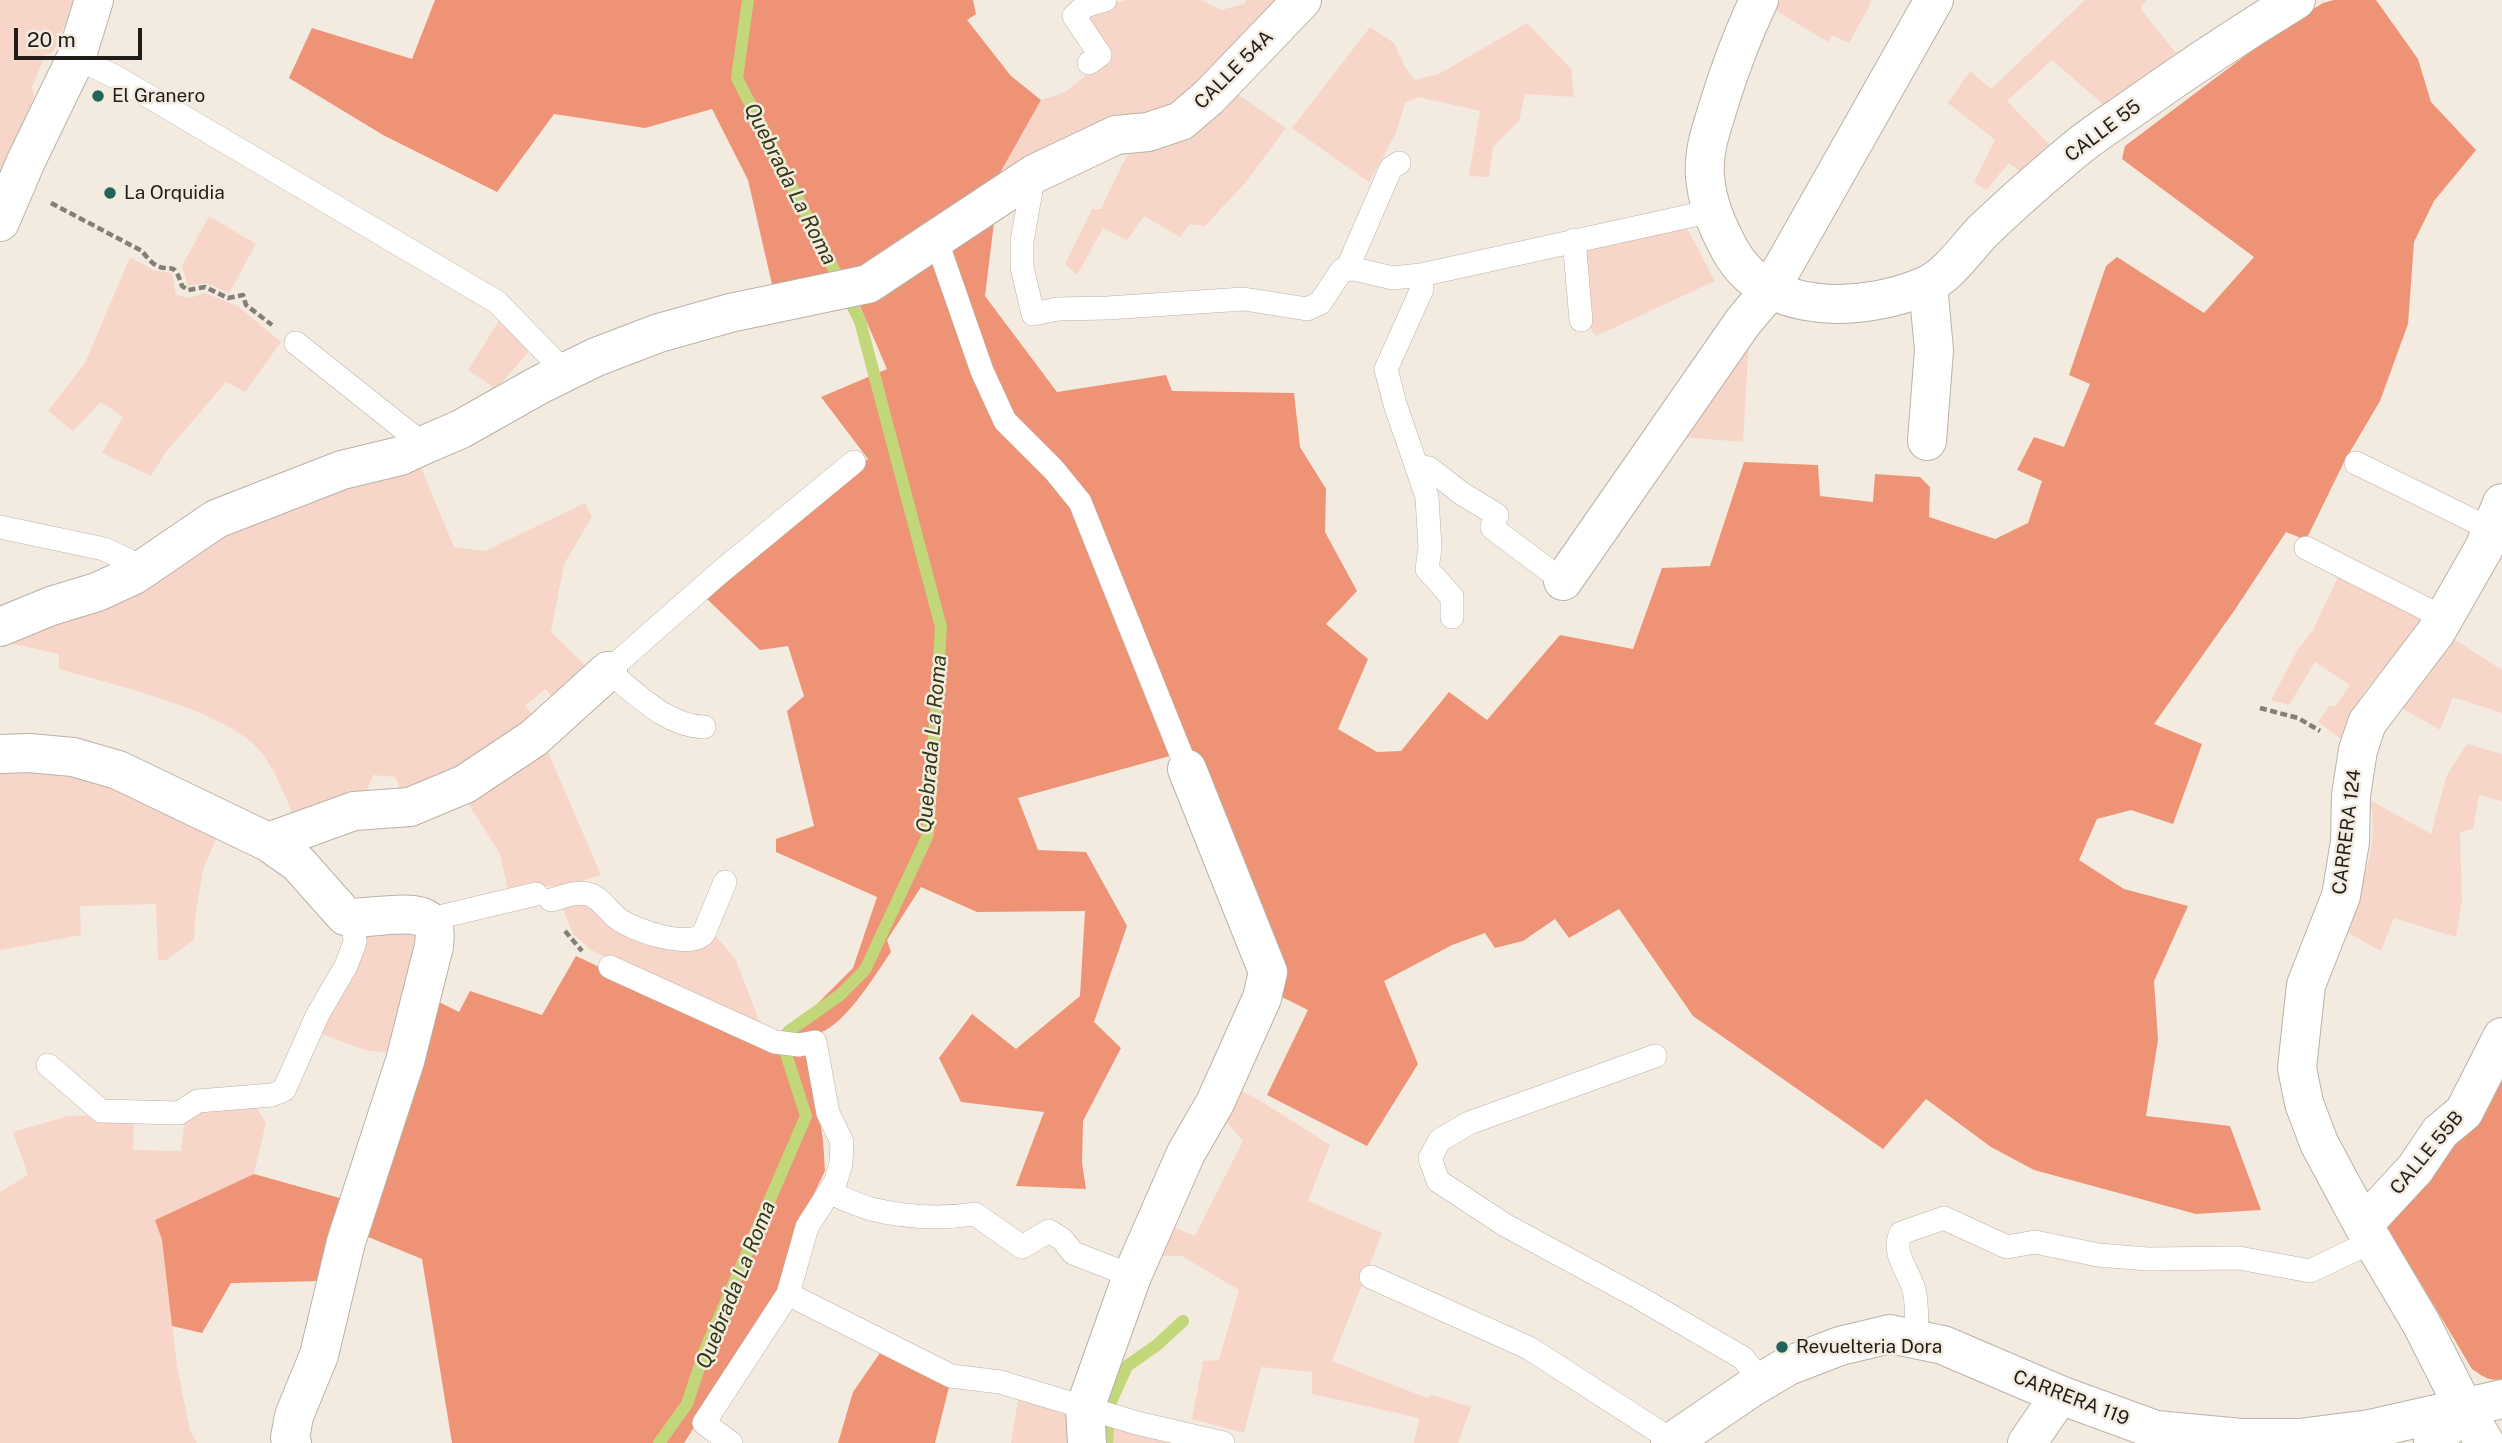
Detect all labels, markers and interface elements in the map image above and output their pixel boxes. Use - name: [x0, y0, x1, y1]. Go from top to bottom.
- scale bar: [18, 14, 145, 58]
- street label: CALLE 54A: [1190, 26, 1278, 114]
- text: 20 m: [27, 27, 76, 52]
- place label: El Granero: [112, 85, 205, 107]
- marker: El Granero: [90, 88, 106, 104]
- street label: CALLE 55: [2061, 95, 2145, 167]
- water label: Quebrada La Roma: [738, 99, 842, 269]
- place label: La Orquidia: [124, 182, 225, 204]
- marker: La Orquidia: [102, 185, 118, 201]
- water label: Quebrada La Roma: [912, 654, 952, 834]
- street label: CARRERA 124: [2328, 768, 2366, 896]
- street label: CALLE 55B: [2386, 1107, 2468, 1199]
- water label: Quebrada La Roma: [691, 1197, 781, 1373]
- place label: Revuelteria Dora: [1796, 1336, 1942, 1358]
- marker: Revuelteria Dora: [1774, 1339, 1790, 1355]
- street label: CARRERA 119: [2010, 1365, 2132, 1431]

